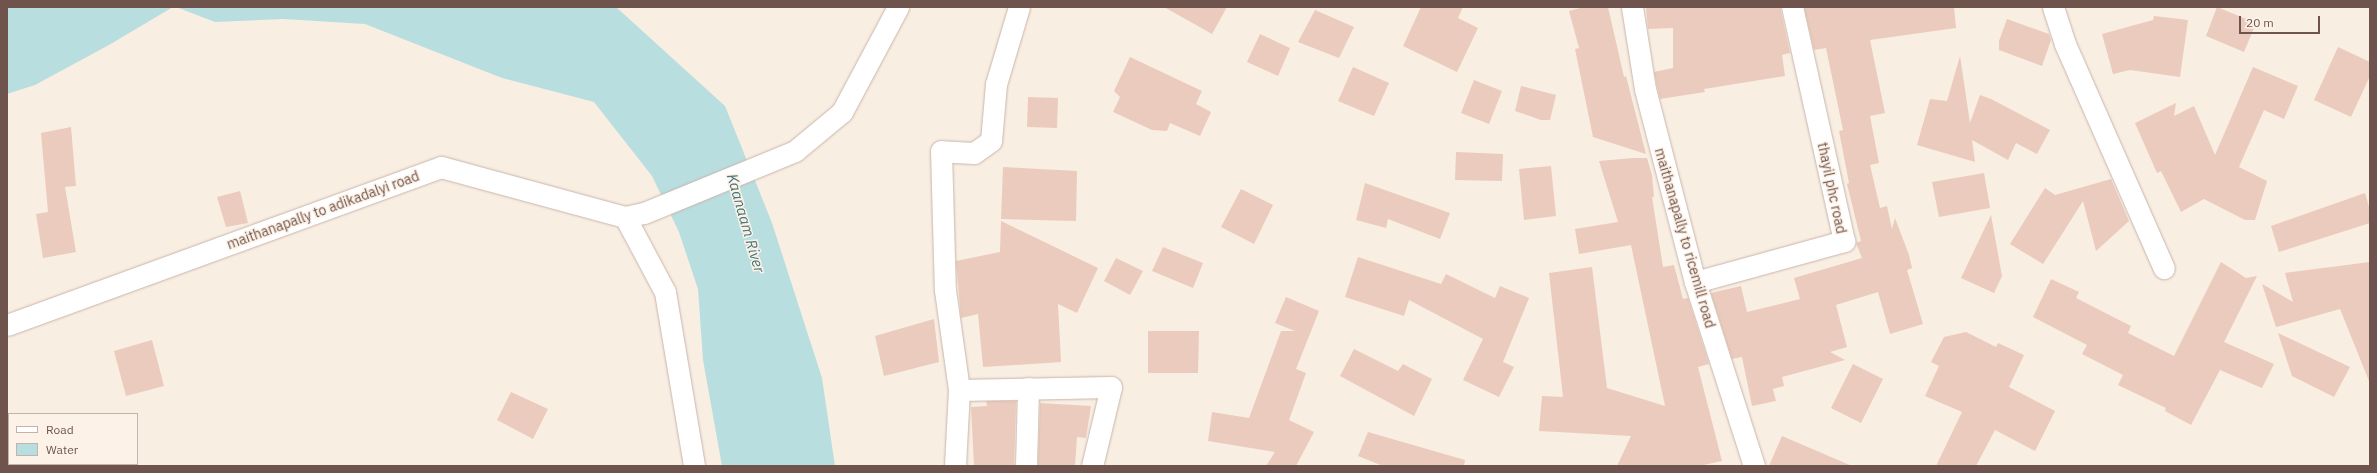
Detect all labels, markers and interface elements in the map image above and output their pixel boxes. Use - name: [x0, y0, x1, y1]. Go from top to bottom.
- scale bar: [2241, 8, 2322, 34]
- text: 20 m: [2246, 15, 2274, 30]
- street label: thayil phc road: [1814, 141, 1850, 235]
- street label: maithanapally to ricemill road: [1651, 146, 1719, 330]
- street label: maithanapally to adikadalyi road: [224, 167, 422, 253]
- water label: Kaanaam River: [723, 172, 769, 274]
- legend: [8, 413, 138, 465]
- text: Road: [46, 422, 74, 437]
- text: Water: [46, 442, 78, 457]

